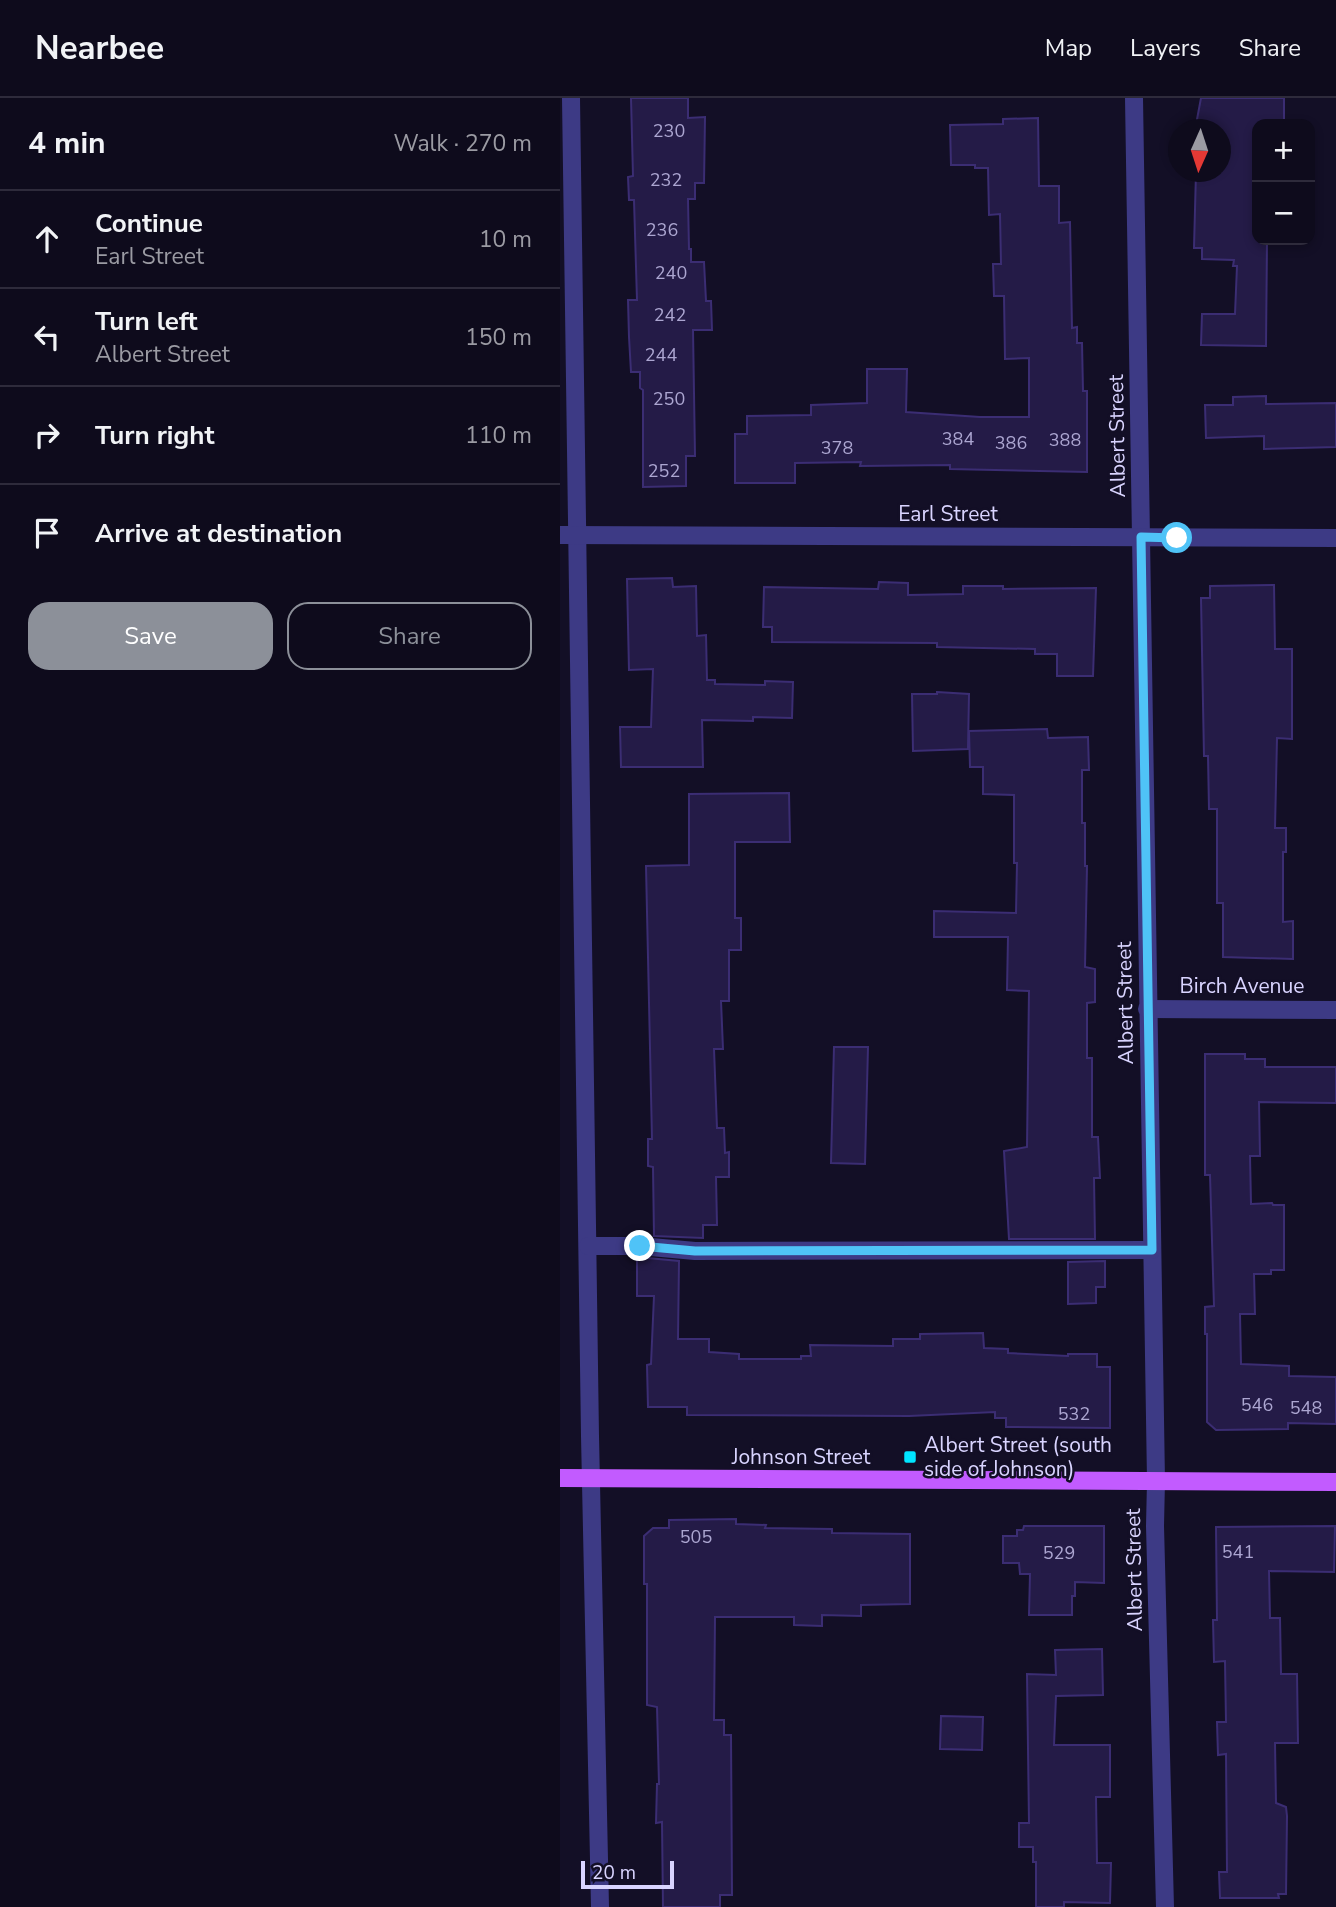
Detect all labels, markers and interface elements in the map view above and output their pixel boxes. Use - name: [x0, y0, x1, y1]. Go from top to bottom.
- text: Nearbee: [35, 26, 164, 71]
- text: Map: [1045, 32, 1092, 64]
- text: Layers: [1130, 32, 1201, 64]
- text: Share: [1239, 32, 1301, 64]
- house number: 230: [653, 119, 685, 143]
- north arrow: [1168, 119, 1231, 182]
- map controls: [1252, 119, 1315, 245]
- button: +: [1252, 119, 1315, 182]
- text: 4 min: [28, 123, 106, 164]
- text: Walk · 270 m: [393, 128, 532, 159]
- house number: 232: [650, 168, 682, 192]
- button: −: [1252, 182, 1315, 245]
- text: Continue: [95, 206, 203, 241]
- house number: 236: [646, 218, 678, 242]
- icon: ahead: [28, 220, 66, 258]
- text: 10 m: [479, 224, 532, 255]
- text: Earl Street: [95, 241, 204, 272]
- house number: 240: [655, 261, 687, 285]
- house number: 242: [654, 303, 686, 327]
- text: Turn left: [95, 304, 198, 339]
- icon: left: [28, 318, 66, 356]
- text: 150 m: [465, 322, 532, 353]
- text: Albert Street: [95, 339, 230, 370]
- house number: 244: [645, 343, 677, 367]
- street label: Albert Street: [1102, 374, 1132, 498]
- house number: 250: [653, 387, 685, 411]
- icon: right: [28, 416, 66, 454]
- text: Turn right: [95, 418, 214, 453]
- text: 110 m: [465, 420, 532, 451]
- house number: 384: [942, 427, 974, 451]
- house number: 388: [1049, 428, 1081, 452]
- house number: 386: [995, 431, 1027, 455]
- house number: 378: [821, 436, 853, 460]
- house number: 252: [648, 459, 680, 483]
- street label: Earl Street: [898, 500, 998, 528]
- icon: arrive: [28, 514, 66, 552]
- text: Arrive at destination: [95, 516, 342, 551]
- route start: [1161, 522, 1192, 553]
- button: Save: [28, 602, 273, 670]
- button: Share: [287, 602, 532, 670]
- street label: Albert Street: [1110, 941, 1140, 1065]
- street label: Birch Avenue: [1180, 972, 1304, 1000]
- route end: [624, 1230, 655, 1261]
- house number: 546: [1241, 1393, 1273, 1417]
- house number: 548: [1290, 1396, 1322, 1420]
- house number: 532: [1058, 1402, 1090, 1426]
- place label: Albert Street (south side of Johnson): [924, 1431, 1112, 1483]
- street label: Johnson Street: [731, 1443, 871, 1471]
- marker: Albert Street (south side of Johnson): [902, 1449, 918, 1465]
- street label: Albert Street: [1119, 1508, 1149, 1632]
- house number: 505: [680, 1525, 712, 1549]
- house number: 541: [1222, 1540, 1254, 1564]
- house number: 529: [1043, 1541, 1075, 1565]
- scale bar: [581, 1858, 674, 1890]
- text: 20 m: [592, 1860, 636, 1886]

